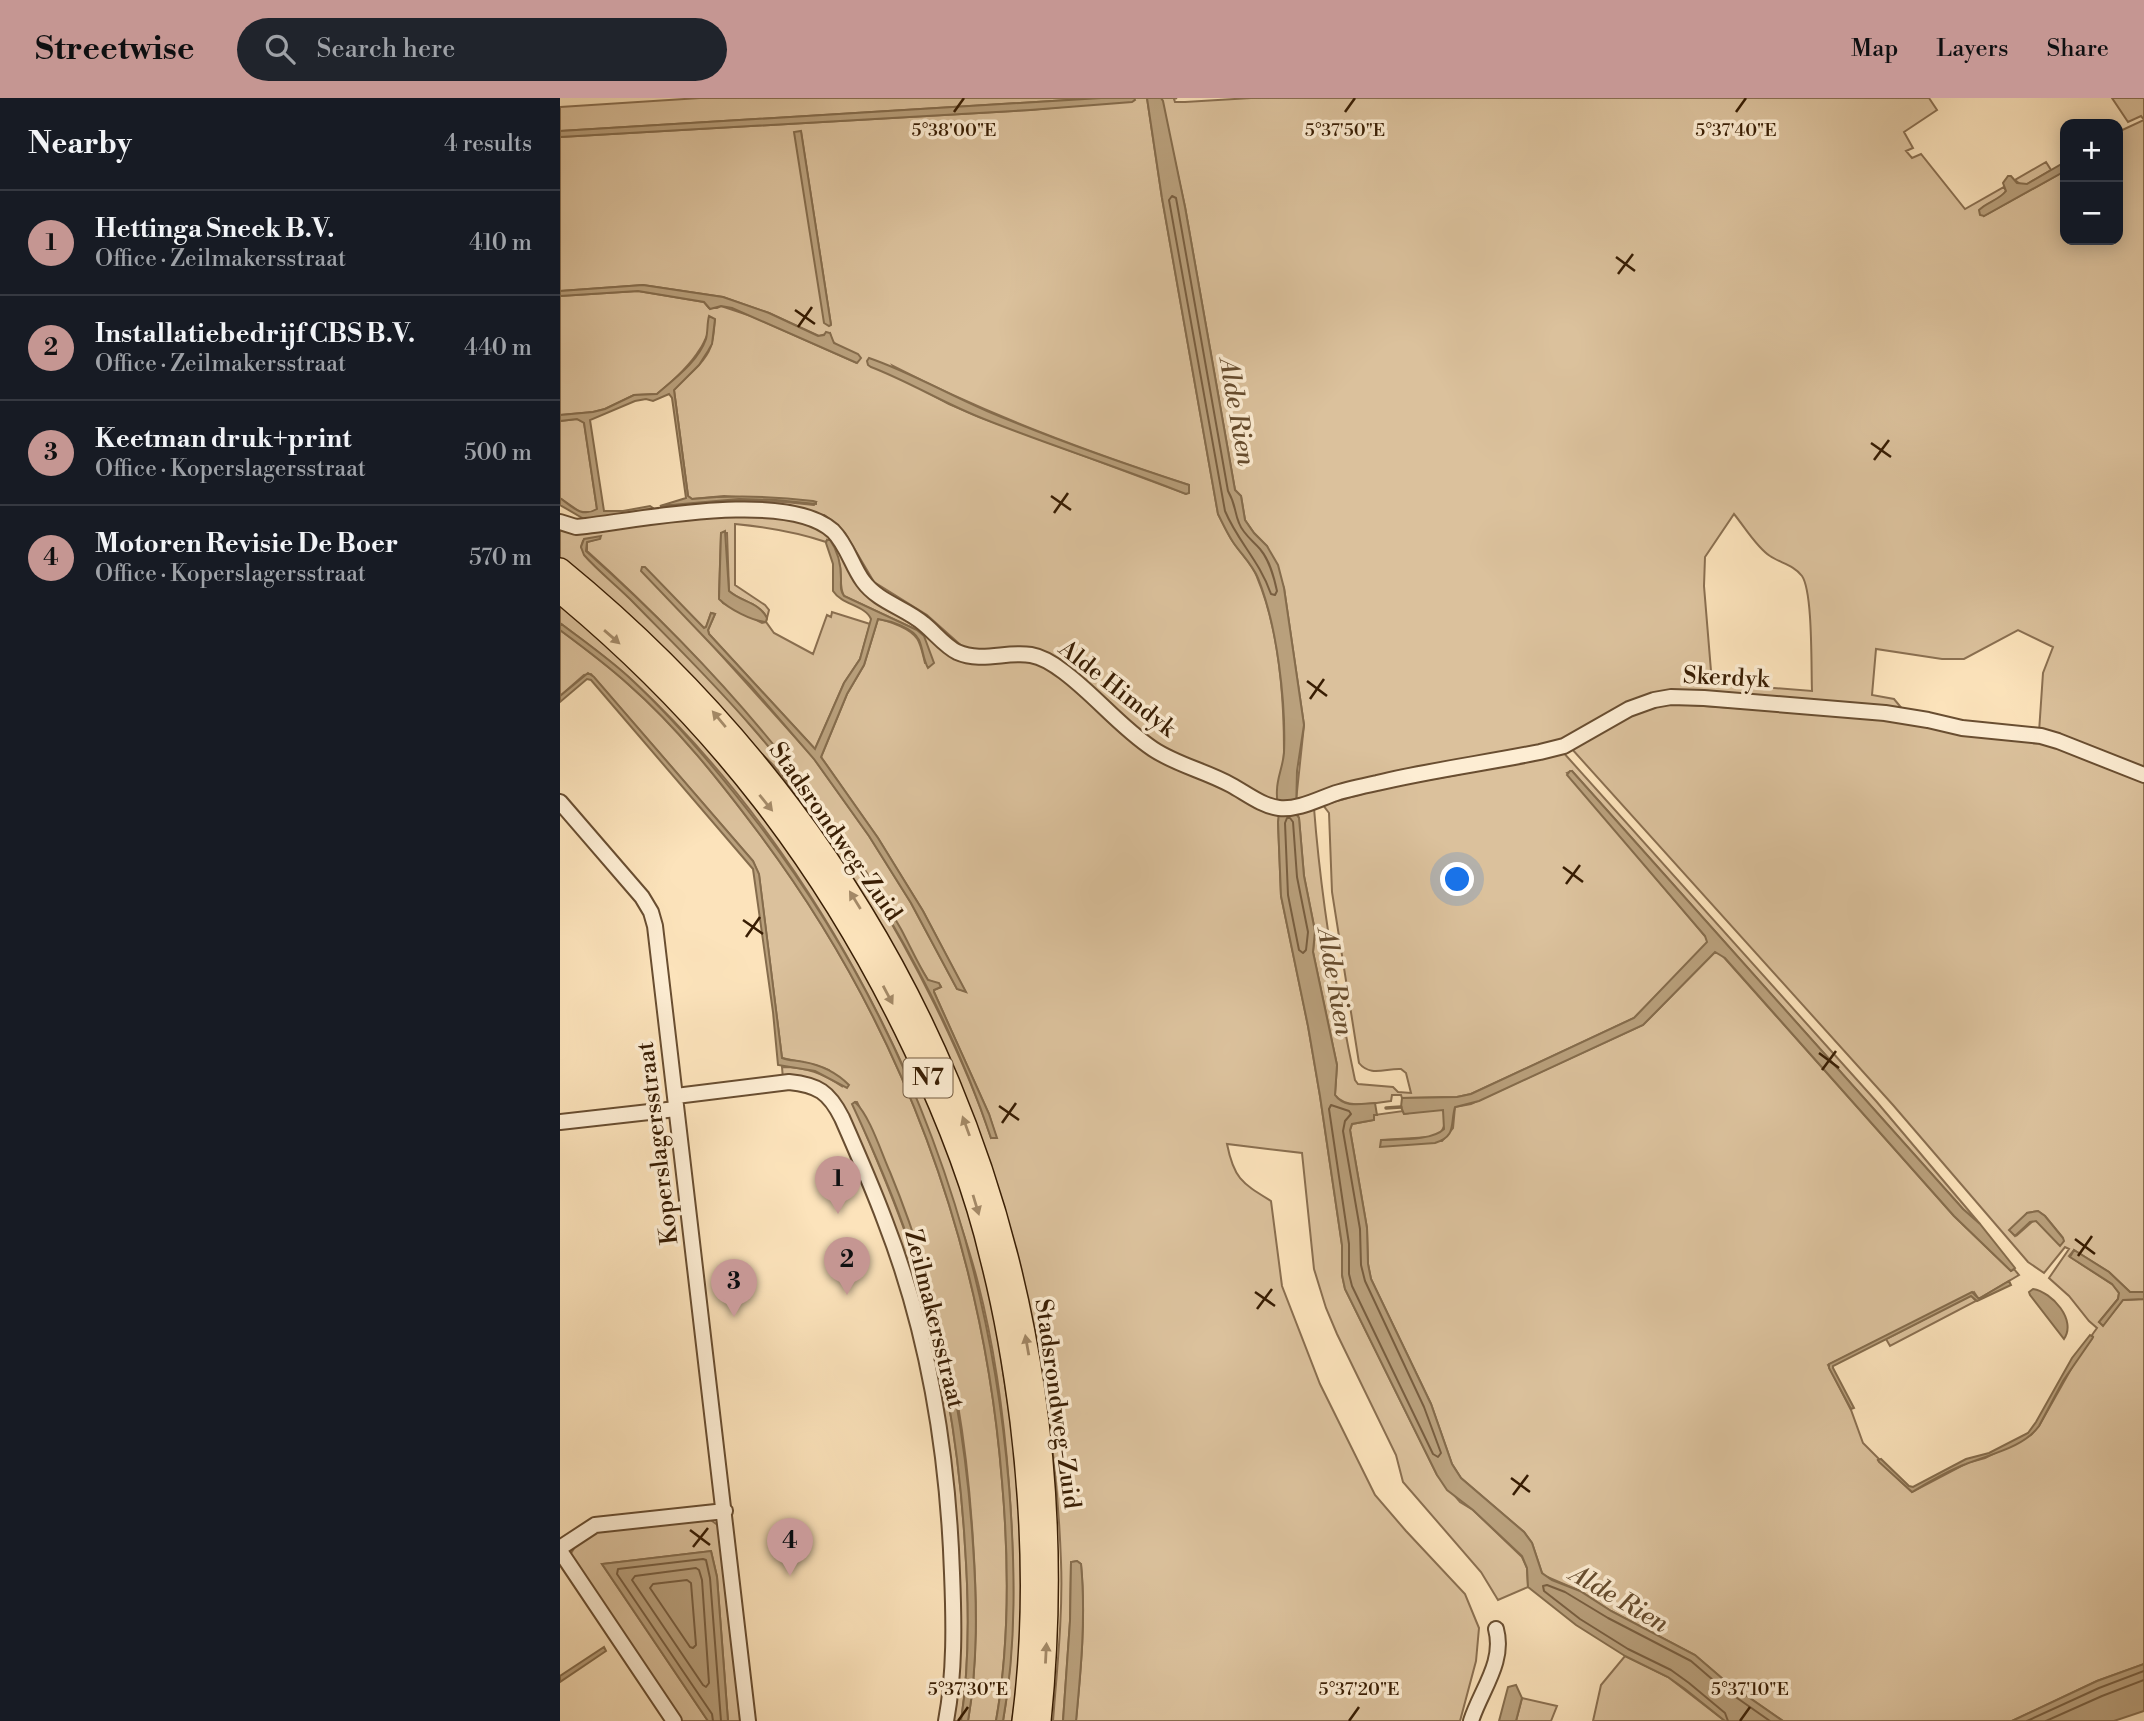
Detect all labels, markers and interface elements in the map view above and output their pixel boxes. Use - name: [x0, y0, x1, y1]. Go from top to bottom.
- search box: [237, 18, 727, 81]
- text: Streetwise: [35, 29, 195, 70]
- icon: search: [261, 30, 299, 68]
- text: Search here: [317, 33, 455, 65]
- text: Map: [1851, 34, 1898, 64]
- text: Layers: [1936, 34, 2008, 64]
- text: Share: [2046, 34, 2109, 64]
- text: 5°38'00"E: [912, 119, 996, 142]
- text: 5°37'50"E: [1305, 119, 1385, 142]
- text: 5°37'40"E: [1695, 119, 1777, 142]
- map controls: [2060, 119, 2123, 245]
- button: +: [2060, 119, 2123, 182]
- text: Nearby: [28, 125, 132, 163]
- text: 4 results: [444, 130, 532, 158]
- button: −: [2060, 182, 2123, 245]
- text: Hettinga Sneek B.V.: [95, 213, 334, 245]
- text: 1: [45, 229, 57, 257]
- text: 410 m: [469, 229, 532, 257]
- text: Office · Zeilmakersstraat: [95, 245, 346, 273]
- text: Installatiebedrijf CBS B.V.: [95, 318, 415, 350]
- text: 2: [44, 334, 58, 362]
- text: 440 m: [464, 334, 532, 362]
- text: Office · Zeilmakersstraat: [95, 350, 346, 378]
- water label: Alde Rien: [1211, 353, 1262, 469]
- text: Keetman druk+print: [95, 423, 351, 455]
- text: 3: [44, 439, 58, 467]
- text: 500 m: [464, 439, 532, 467]
- text: Office · Koperslagersstraat: [95, 455, 366, 483]
- text: Motoren Revisie De Boer: [95, 528, 398, 560]
- text: 4: [43, 544, 59, 572]
- text: 570 m: [469, 544, 532, 572]
- text: Office · Koperslagersstraat: [95, 560, 366, 588]
- one-way arrow: [603, 629, 621, 645]
- street label: Alde Himdyk: [1052, 633, 1183, 745]
- street label: Skerdyk: [1682, 661, 1771, 695]
- one-way arrow: [711, 710, 726, 728]
- street label: Stadsrondweg-Zuid: [762, 737, 908, 928]
- one-way arrow: [759, 794, 774, 812]
- your location: [1440, 862, 1474, 896]
- one-way arrow: [849, 891, 862, 910]
- water label: Alde Rien: [1309, 923, 1360, 1039]
- one-way arrow: [882, 985, 894, 1005]
- street label: Koperslagersstraat: [631, 1039, 685, 1246]
- road number: N7: [904, 1058, 952, 1098]
- one-way arrow: [961, 1115, 972, 1136]
- pin: 1: [815, 1156, 861, 1214]
- one-way arrow: [971, 1194, 981, 1215]
- street label: Zeilmakersstraat: [897, 1226, 971, 1412]
- pin: 2: [824, 1237, 870, 1295]
- pin: 3: [711, 1259, 757, 1317]
- street label: Stadsrondweg-Zuid: [1027, 1297, 1087, 1511]
- one-way arrow: [1021, 1334, 1032, 1356]
- pin: 4: [767, 1518, 813, 1576]
- water label: Alde Rien: [1561, 1556, 1674, 1640]
- one-way arrow: [1040, 1642, 1051, 1664]
- text: 5°37'30"E: [928, 1678, 1008, 1701]
- text: 5°37'20"E: [1319, 1678, 1399, 1701]
- text: 5°37'10"E: [1711, 1678, 1789, 1701]

